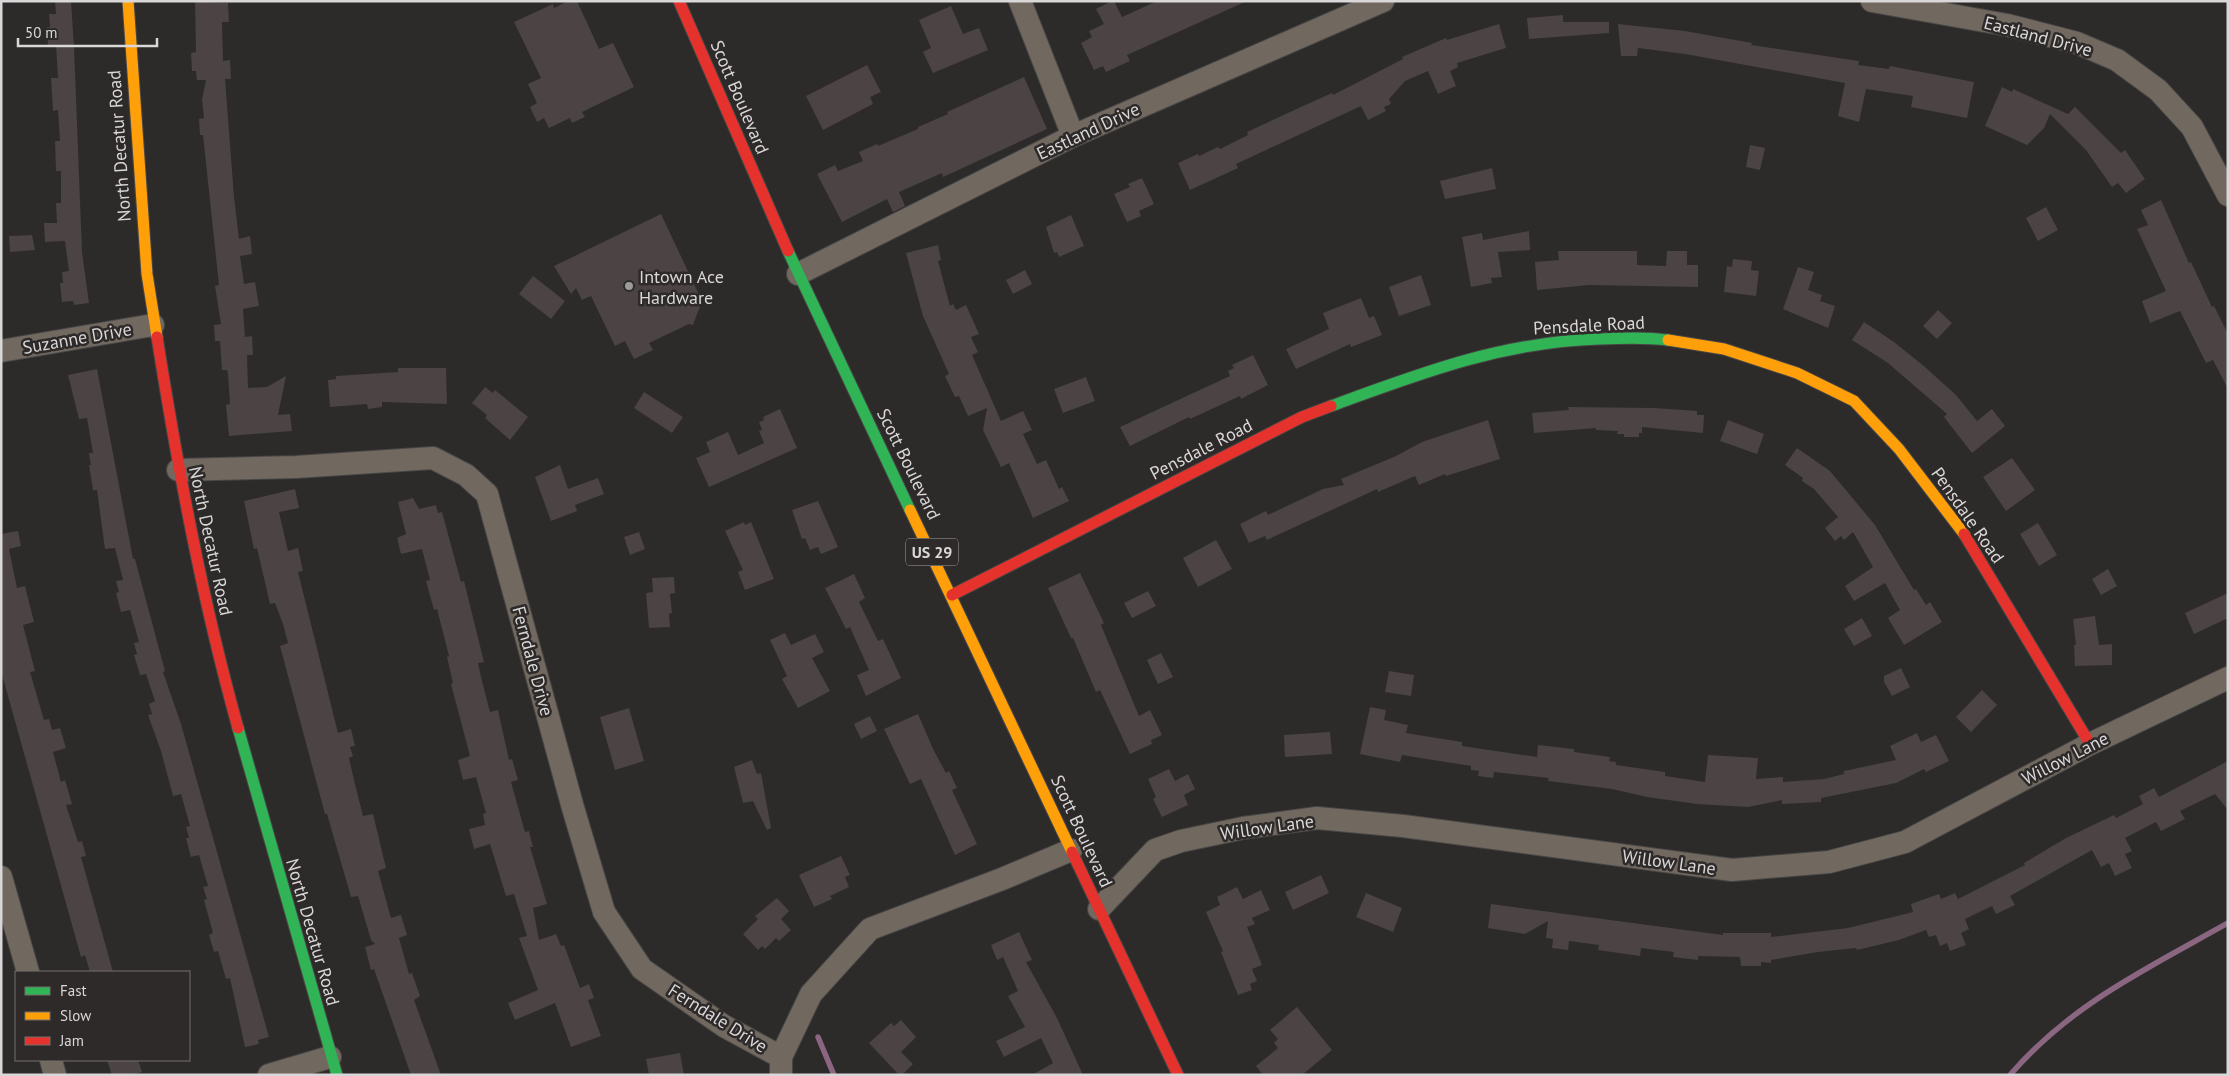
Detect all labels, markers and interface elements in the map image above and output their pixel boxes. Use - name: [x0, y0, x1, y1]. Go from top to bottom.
- street label: Eastland Drive: [1981, 11, 2095, 61]
- scale bar: [18, 15, 156, 47]
- text: 50 m: [25, 23, 58, 42]
- street label: Scott Boulevard: [706, 37, 774, 157]
- street label: North Decatur Road: [102, 69, 136, 223]
- street label: Eastland Drive: [1033, 97, 1143, 165]
- place label: Intown Ace Hardware: [639, 265, 724, 309]
- marker: Intown Ace Hardware: [623, 280, 635, 292]
- street label: Pensdale Road: [1533, 311, 1645, 339]
- street label: Suzanne Drive: [21, 317, 133, 359]
- street label: Scott Boulevard: [872, 404, 946, 524]
- street label: Pensdale Road: [1146, 413, 1256, 485]
- street label: Pensdale Road: [1926, 463, 2010, 567]
- street label: North Decatur Road: [184, 464, 238, 618]
- road number: US 29: [906, 538, 958, 566]
- street label: Ferndale Drive: [507, 604, 559, 718]
- street label: Willow Lane: [2018, 726, 2112, 790]
- street label: Scott Boulevard: [1046, 771, 1118, 891]
- street label: Willow Lane: [1219, 809, 1315, 845]
- street label: Willow Lane: [1621, 844, 1717, 880]
- street label: North Decatur Road: [281, 856, 345, 1008]
- legend: [15, 971, 190, 1061]
- street label: Ferndale Drive: [664, 978, 772, 1058]
- text: Fast: [60, 981, 87, 1000]
- text: Slow: [60, 1006, 91, 1025]
- text: Jam: [59, 1031, 84, 1050]

